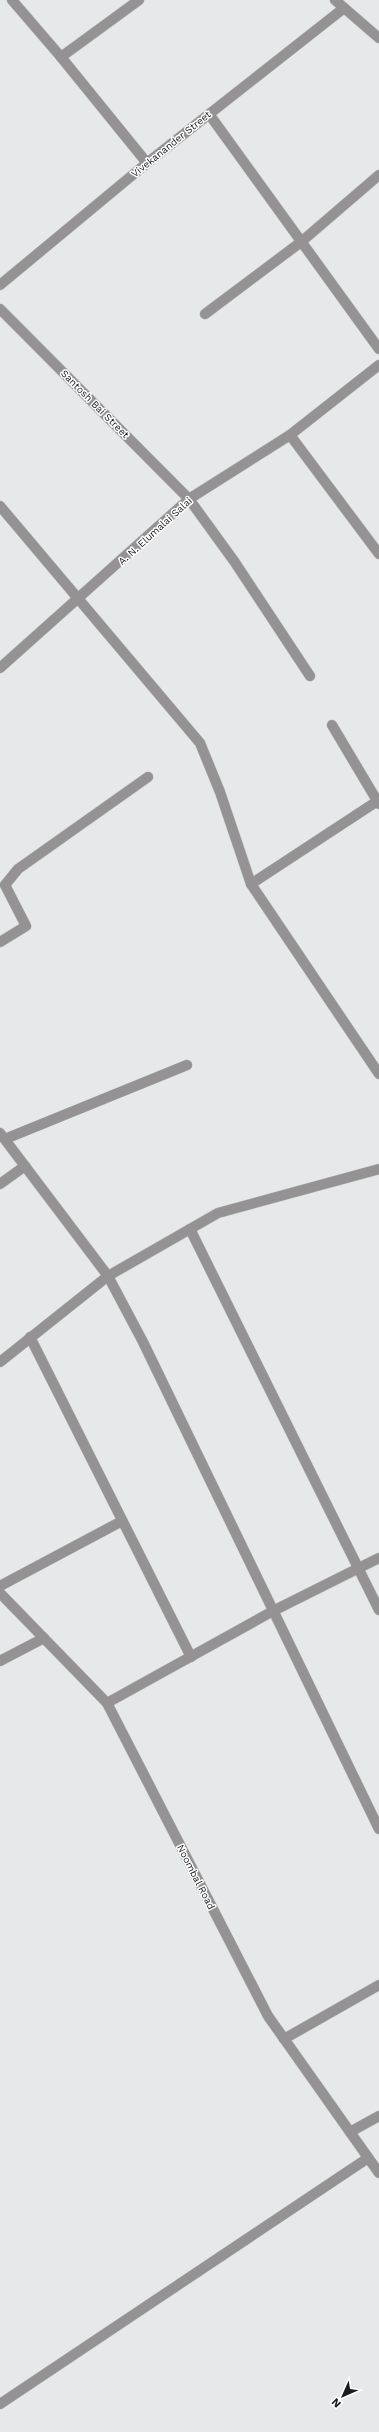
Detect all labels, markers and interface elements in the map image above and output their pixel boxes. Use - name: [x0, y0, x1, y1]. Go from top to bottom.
- street label: Vivekanander Street: [129, 108, 213, 179]
- street label: Santosh Bai Street: [59, 368, 132, 441]
- street label: A. N. Elumalai Salai: [116, 495, 194, 567]
- street label: Noombal Road: [175, 1843, 217, 1911]
- north arrow: [323, 2376, 363, 2416]
- text: N: [329, 2395, 344, 2410]

